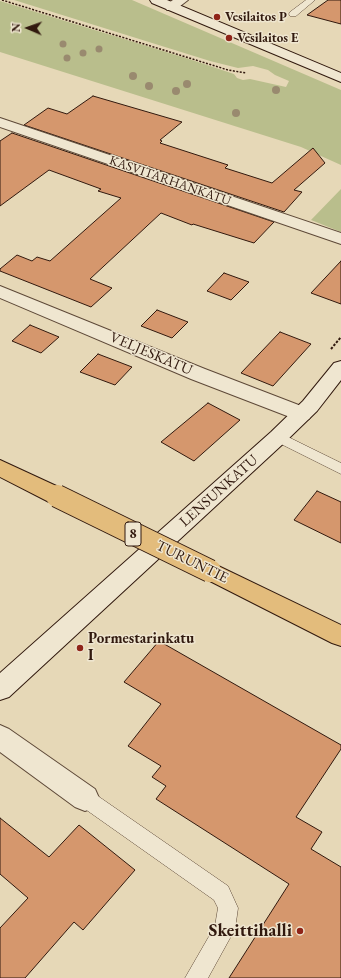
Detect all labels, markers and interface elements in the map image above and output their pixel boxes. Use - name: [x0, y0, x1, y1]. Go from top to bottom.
- north arrow: [8, 8, 48, 48]
- place label: Vesilaitos P: [225, 9, 287, 25]
- marker: Vesilaitos P: [212, 12, 222, 22]
- text: N: [9, 23, 23, 32]
- place label: Vesilaitos E: [237, 30, 298, 46]
- marker: Vesilaitos E: [224, 33, 234, 43]
- street label: KASVITARHANKATU: [107, 153, 233, 209]
- street label: VELJESKATU: [107, 328, 195, 380]
- street label: LENSUNKATU: [176, 451, 262, 531]
- road number: 8: [125, 522, 141, 546]
- street label: TURUNTIE: [153, 537, 231, 587]
- place label: Pormestarinkatu I: [88, 630, 194, 665]
- marker: Pormestarinkatu I: [75, 643, 85, 653]
- place label: Skeittihalli: [209, 920, 292, 942]
- marker: Skeittihalli: [295, 926, 305, 936]

